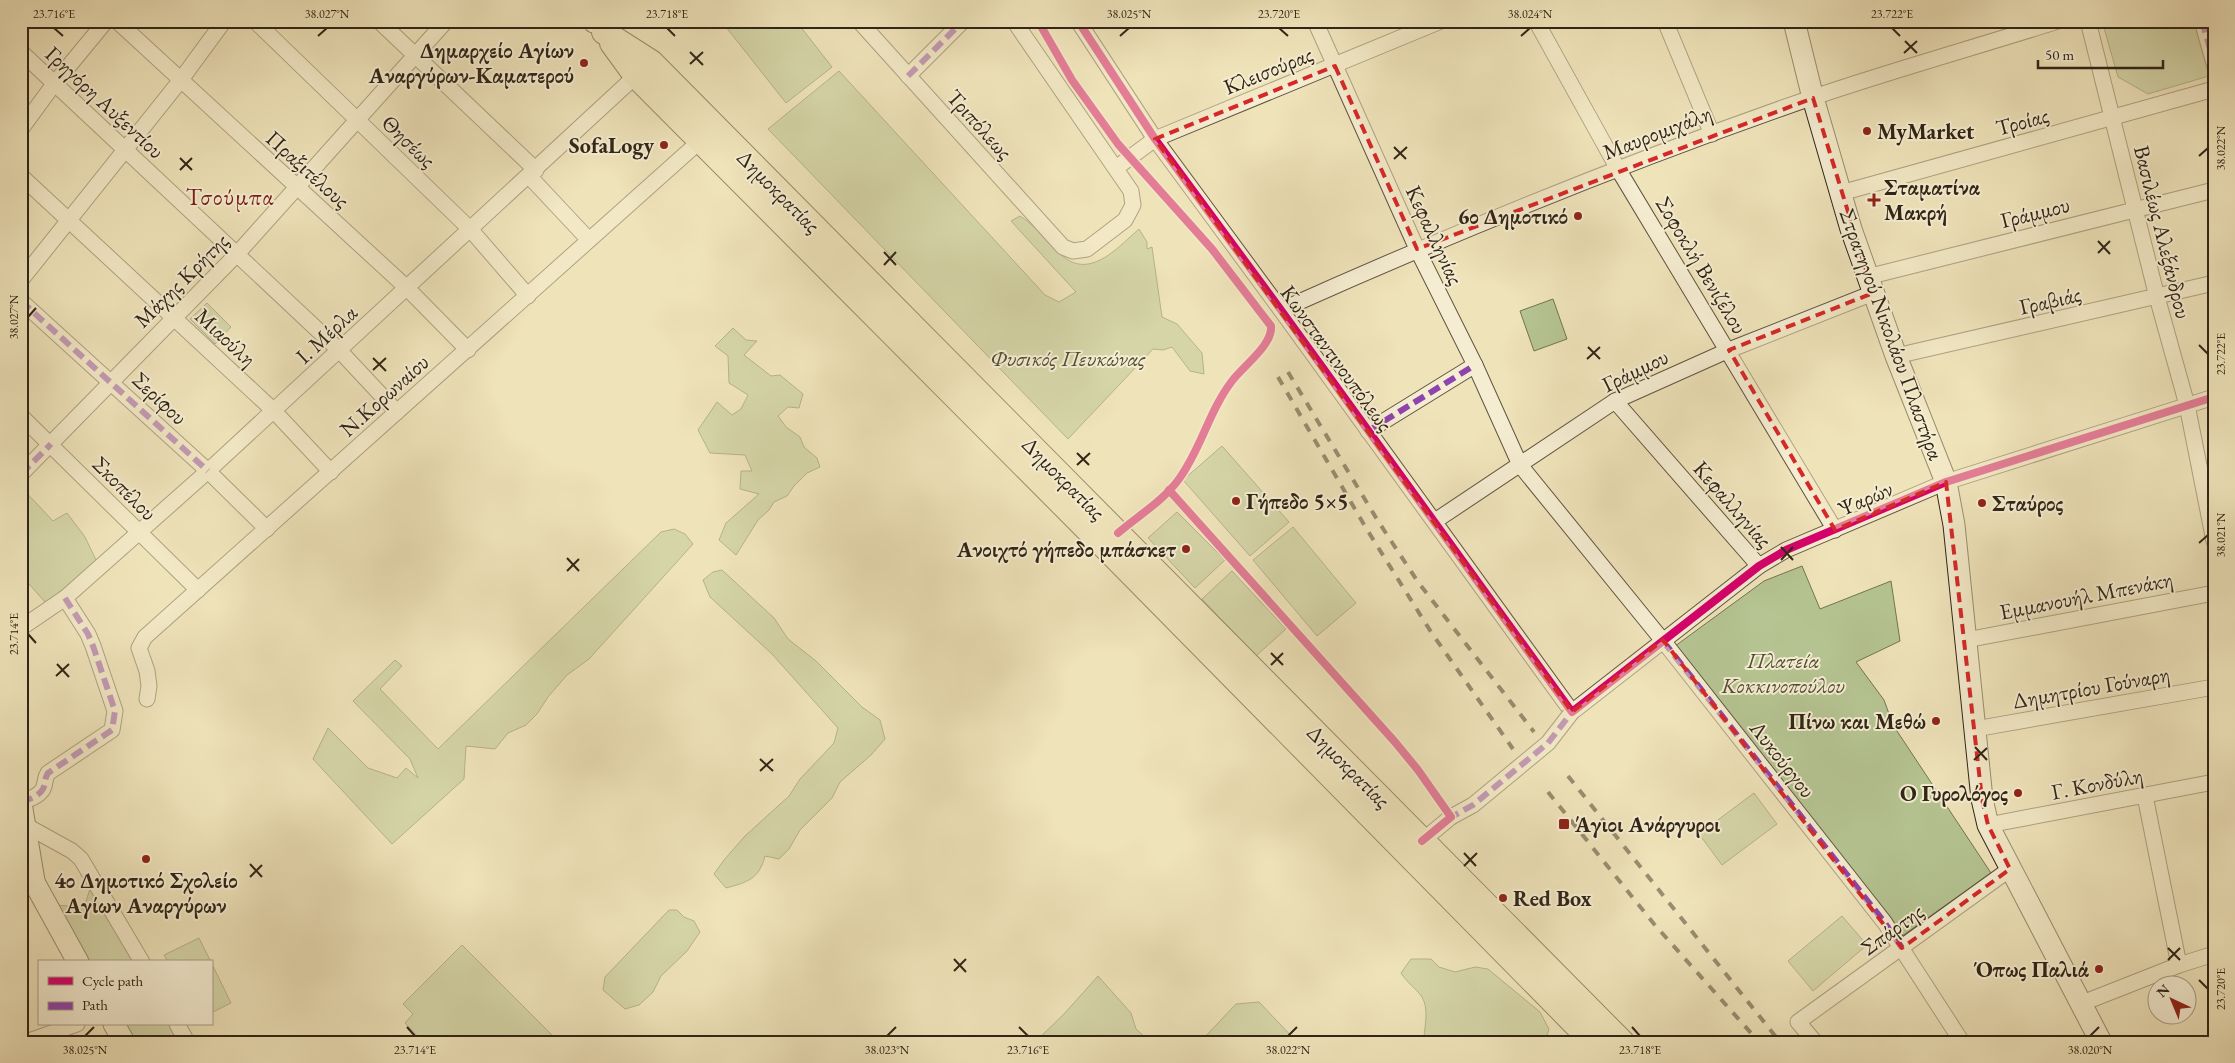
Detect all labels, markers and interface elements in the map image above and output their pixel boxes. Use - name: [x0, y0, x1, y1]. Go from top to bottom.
- text: 23.716°E: [33, 6, 75, 22]
- text: 38.027°N: [305, 6, 350, 22]
- text: 23.718°E: [646, 6, 688, 22]
- text: 38.025°N: [1107, 6, 1152, 22]
- text: 23.720°E: [1258, 6, 1300, 22]
- text: 38.024°N: [1508, 6, 1553, 22]
- text: 23.722°E: [1871, 6, 1913, 22]
- place label: Δημαρχείο Αγίων Αναργύρων-Καματερού: [368, 36, 574, 90]
- scale bar: [2038, 38, 2162, 70]
- street label: Κλεισούρας: [1219, 39, 1317, 101]
- street label: Γρηγόρη Αυξεντίου: [39, 40, 170, 165]
- text: 50 m: [2045, 45, 2074, 64]
- marker: Δημαρχείο Αγίων Αναργύρων-Καματερού: [578, 57, 590, 69]
- street label: Τριπόλεως: [940, 83, 1019, 166]
- street label: Μαυρομιχάλη: [1599, 98, 1716, 167]
- street label: Τροίας: [1992, 101, 2052, 142]
- street label: Θησέως: [375, 108, 442, 174]
- place label: MyMarket: [1877, 117, 1975, 146]
- street label: Πραξιτέλους: [259, 124, 356, 215]
- marker: MyMarket: [1861, 125, 1873, 137]
- text: 38.022°N: [2213, 125, 2229, 170]
- place label: SofaLogy: [569, 131, 654, 160]
- marker: SofaLogy: [658, 139, 670, 151]
- street label: Βασιλέως Αλεξάνδρου: [2127, 142, 2198, 322]
- street label: Δημοκρατίας: [731, 143, 827, 239]
- place label: Σταματίνα Μακρή: [1884, 173, 1981, 227]
- district label: Τσούμπα: [186, 181, 274, 212]
- street label: Κεφαλληνίας: [1399, 181, 1470, 290]
- street label: Γράμμου: [1997, 190, 2073, 235]
- street label: Σοφοκλή Βενιζέλου: [1649, 191, 1754, 339]
- marker: Σταματίνα Μακρή: [1868, 194, 1880, 206]
- place label: 6ο Δημοτικό: [1458, 202, 1568, 231]
- street label: Στρατηγού Νικολάου Πλαστήρα: [1833, 205, 1951, 465]
- marker: 6ο Δημοτικό: [1572, 210, 1584, 222]
- street label: Μάχης Κρήτης: [128, 227, 235, 334]
- street label: Κωνσταντινουπόλεως: [1274, 279, 1399, 437]
- street label: Γραβιάς: [2016, 279, 2084, 322]
- text: 38.027°N: [6, 294, 22, 339]
- street label: Ι. Μέρλα: [289, 298, 364, 370]
- street label: Μιαούλη: [189, 302, 263, 373]
- text: 23.722°E: [2213, 333, 2229, 375]
- street label: Γράμμου: [1597, 342, 1673, 399]
- park label: Φυσικός Πευκώνας: [990, 344, 1146, 373]
- street label: Ν.Κορωναίου: [334, 348, 435, 443]
- street label: Σερίφου: [126, 365, 193, 431]
- street label: Δημοκρατίας: [1016, 430, 1112, 526]
- street label: Σκοπέλου: [86, 450, 163, 527]
- street label: Κεφαλληνίας: [1687, 455, 1779, 554]
- street label: Ψαρών: [1833, 474, 1897, 523]
- place label: Γήπεδο 5×5: [1246, 487, 1349, 516]
- place label: Σταύρος: [1992, 489, 2063, 518]
- marker: Γήπεδο 5×5: [1230, 495, 1242, 507]
- marker: Σταύρος: [1976, 497, 1988, 509]
- text: 38.021°N: [2213, 512, 2229, 557]
- place label: Ανοιχτό γήπεδο μπάσκετ: [956, 535, 1177, 564]
- marker: Ανοιχτό γήπεδο μπάσκετ: [1180, 543, 1192, 555]
- street label: Εμμανουήλ Μπενάκη: [1997, 564, 2175, 627]
- text: 23.714°E: [6, 613, 22, 655]
- park label: Πλατεία Κοκκινοπούλου: [1720, 646, 1845, 700]
- street label: Δημητρίου Γούναρη: [2010, 659, 2172, 716]
- place label: Πίνω και Μεθώ: [1788, 707, 1926, 736]
- street label: Λυκούργου: [1743, 714, 1822, 804]
- marker: Πίνω και Μεθώ: [1930, 715, 1942, 727]
- street label: Δημοκρατίας: [1301, 718, 1397, 814]
- street label: Γ. Κονδύλη: [2049, 760, 2145, 807]
- place label: Ο Γυρολόγος: [1900, 779, 2008, 808]
- marker: Ο Γυρολόγος: [2012, 787, 2024, 799]
- place label: Άγιοι Ανάργυροι: [1574, 810, 1721, 839]
- marker: Άγιοι Ανάργυροι: [1557, 817, 1571, 831]
- marker: 4ο Δημοτικό Σχολείο Αγίων Αναργύρων: [140, 853, 152, 865]
- place label: 4ο Δημοτικό Σχολείο Αγίων Αναργύρων: [54, 866, 238, 920]
- place label: Red Box: [1513, 884, 1592, 913]
- marker: Red Box: [1497, 892, 1509, 904]
- street label: Σπάρτης: [1855, 897, 1929, 962]
- place label: Όπως Παλιά: [1974, 955, 2090, 984]
- legend: [38, 960, 212, 1026]
- marker: Όπως Παλιά: [2093, 963, 2105, 975]
- text: 23.720°E: [2213, 968, 2229, 1010]
- text: Cycle path: [82, 971, 144, 990]
- north arrow: [2148, 976, 2198, 1026]
- text: N: [2153, 980, 2174, 1001]
- text: Path: [82, 995, 108, 1014]
- text: 38.025°N: [63, 1042, 108, 1058]
- text: 23.714°E: [394, 1042, 436, 1058]
- text: 38.023°N: [865, 1042, 910, 1058]
- text: 23.716°E: [1007, 1042, 1049, 1058]
- text: 38.022°N: [1266, 1042, 1311, 1058]
- text: 23.718°E: [1619, 1042, 1661, 1058]
- text: 38.020°N: [2068, 1042, 2113, 1058]

